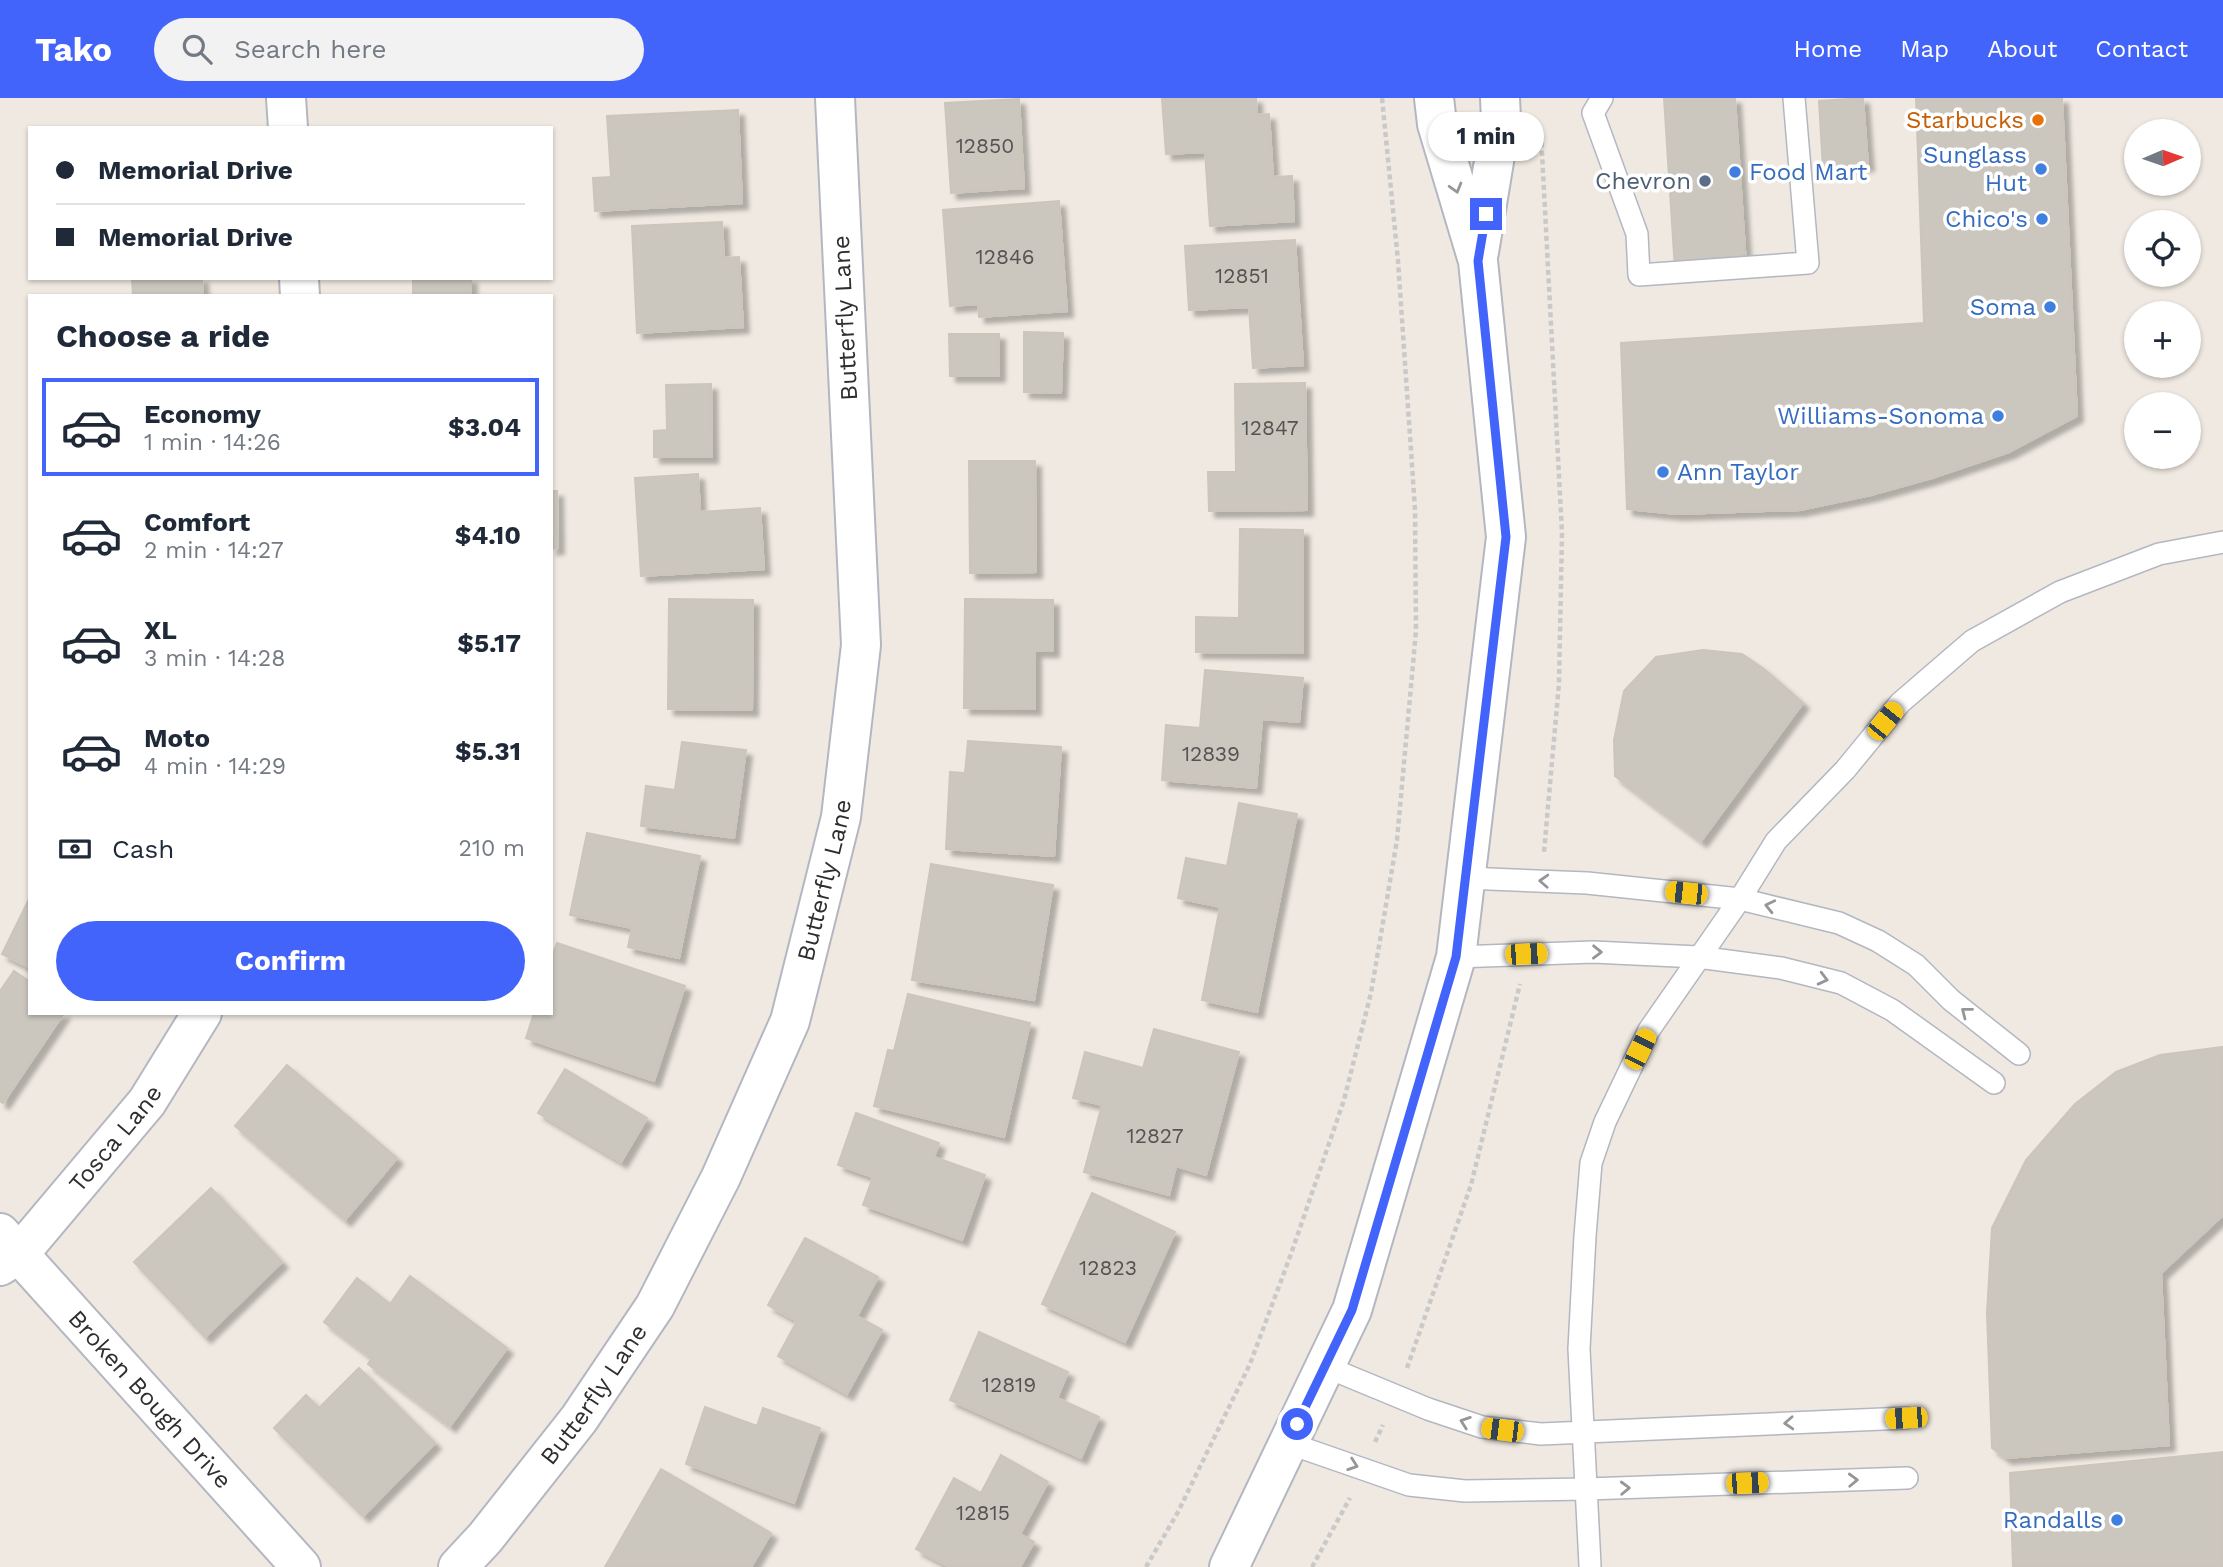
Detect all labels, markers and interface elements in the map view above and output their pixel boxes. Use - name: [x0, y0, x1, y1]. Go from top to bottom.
- search box: [154, 18, 644, 81]
- text: Tako: [35, 30, 112, 69]
- icon: search: [178, 30, 216, 68]
- text: Search here: [234, 34, 387, 64]
- text: Home: [1794, 35, 1862, 63]
- text: Map: [1900, 35, 1949, 63]
- text: About: [1987, 35, 2057, 63]
- text: Contact: [2095, 35, 2188, 63]
- place label: Starbucks: [1906, 106, 2024, 134]
- marker: Starbucks: [2030, 112, 2046, 128]
- callout: 1 min: [1428, 113, 1544, 162]
- north arrow: [2124, 119, 2202, 196]
- map controls: [2124, 119, 2201, 469]
- text: 1 min: [1456, 123, 1516, 150]
- house number: 12850: [956, 133, 1014, 158]
- place label: Sunglass Hut: [1923, 141, 2027, 197]
- text: Memorial Drive: [98, 155, 293, 185]
- place label: Food Mart: [1749, 158, 1867, 186]
- marker: Sunglass Hut: [2033, 161, 2049, 177]
- marker: Food Mart: [1727, 164, 1743, 180]
- place label: Chevron: [1595, 167, 1691, 195]
- marker: Chevron: [1697, 173, 1713, 189]
- one-way arrow: [1448, 182, 1463, 194]
- route end: [1470, 198, 1502, 230]
- place label: Chico's: [1945, 205, 2028, 233]
- button: locate: [2124, 210, 2201, 287]
- marker: Chico's: [2034, 211, 2050, 227]
- text: Memorial Drive: [98, 222, 293, 252]
- street label: Butterfly Lane: [827, 235, 863, 401]
- house number: 12846: [976, 244, 1034, 269]
- house number: 12851: [1215, 263, 1269, 288]
- place label: Soma: [1970, 293, 2036, 321]
- marker: Soma: [2042, 299, 2058, 315]
- button: +: [2124, 301, 2201, 378]
- text: Choose a ride: [56, 317, 270, 355]
- button: −: [2124, 392, 2201, 469]
- icon: car: [60, 396, 123, 459]
- text: Economy: [144, 399, 261, 429]
- place label: Williams-Sonoma: [1777, 402, 1984, 430]
- marker: Williams-Sonoma: [1990, 408, 2006, 424]
- text: $3.04: [448, 412, 521, 442]
- house number: 12847: [1242, 415, 1299, 440]
- text: 1 min · 14:26: [144, 429, 281, 456]
- place label: Ann Taylor: [1677, 458, 1799, 486]
- marker: Ann Taylor: [1655, 464, 1671, 480]
- icon: car: [60, 504, 123, 567]
- text: Comfort: [144, 507, 250, 537]
- text: $4.10: [455, 520, 521, 550]
- text: 2 min · 14:27: [144, 537, 284, 564]
- icon: car: [60, 612, 123, 675]
- text: XL: [144, 615, 177, 645]
- text: $5.17: [457, 628, 521, 658]
- text: 3 min · 14:28: [144, 645, 285, 672]
- car: [1864, 698, 1907, 744]
- icon: car: [60, 720, 123, 783]
- text: Moto: [144, 723, 210, 753]
- text: $5.31: [455, 736, 521, 766]
- house number: 12839: [1182, 741, 1240, 766]
- text: 4 min · 14:29: [144, 753, 286, 780]
- street label: Butterfly Lane: [792, 798, 857, 964]
- icon: cash: [56, 830, 94, 868]
- text: Cash: [112, 834, 174, 864]
- text: 210 m: [459, 835, 525, 862]
- one-way arrow: [1538, 874, 1549, 889]
- car: [1665, 880, 1708, 906]
- one-way arrow: [1764, 899, 1776, 914]
- button: Confirm: [56, 921, 525, 1001]
- car: [1505, 943, 1548, 965]
- one-way arrow: [1592, 945, 1603, 960]
- one-way arrow: [1817, 971, 1829, 985]
- one-way arrow: [1961, 1007, 1973, 1020]
- car: [1622, 1026, 1659, 1072]
- street label: Tosca Lane: [63, 1080, 168, 1198]
- house number: 12827: [1127, 1123, 1184, 1148]
- house number: 12823: [1079, 1255, 1137, 1280]
- street label: Broken Bough Drive: [63, 1305, 237, 1494]
- street label: Butterfly Lane: [534, 1319, 653, 1470]
- house number: 12819: [982, 1372, 1036, 1397]
- car: [1885, 1406, 1928, 1430]
- route start: [1281, 1408, 1313, 1440]
- one-way arrow: [1783, 1415, 1794, 1430]
- one-way arrow: [1460, 1416, 1472, 1430]
- car: [1480, 1417, 1525, 1443]
- one-way arrow: [1346, 1457, 1358, 1471]
- car: [1726, 1472, 1769, 1494]
- one-way arrow: [1847, 1472, 1858, 1487]
- one-way arrow: [1620, 1480, 1631, 1495]
- house number: 12815: [956, 1500, 1010, 1525]
- place label: Randalls: [2003, 1506, 2103, 1534]
- marker: Randalls: [2109, 1512, 2125, 1528]

